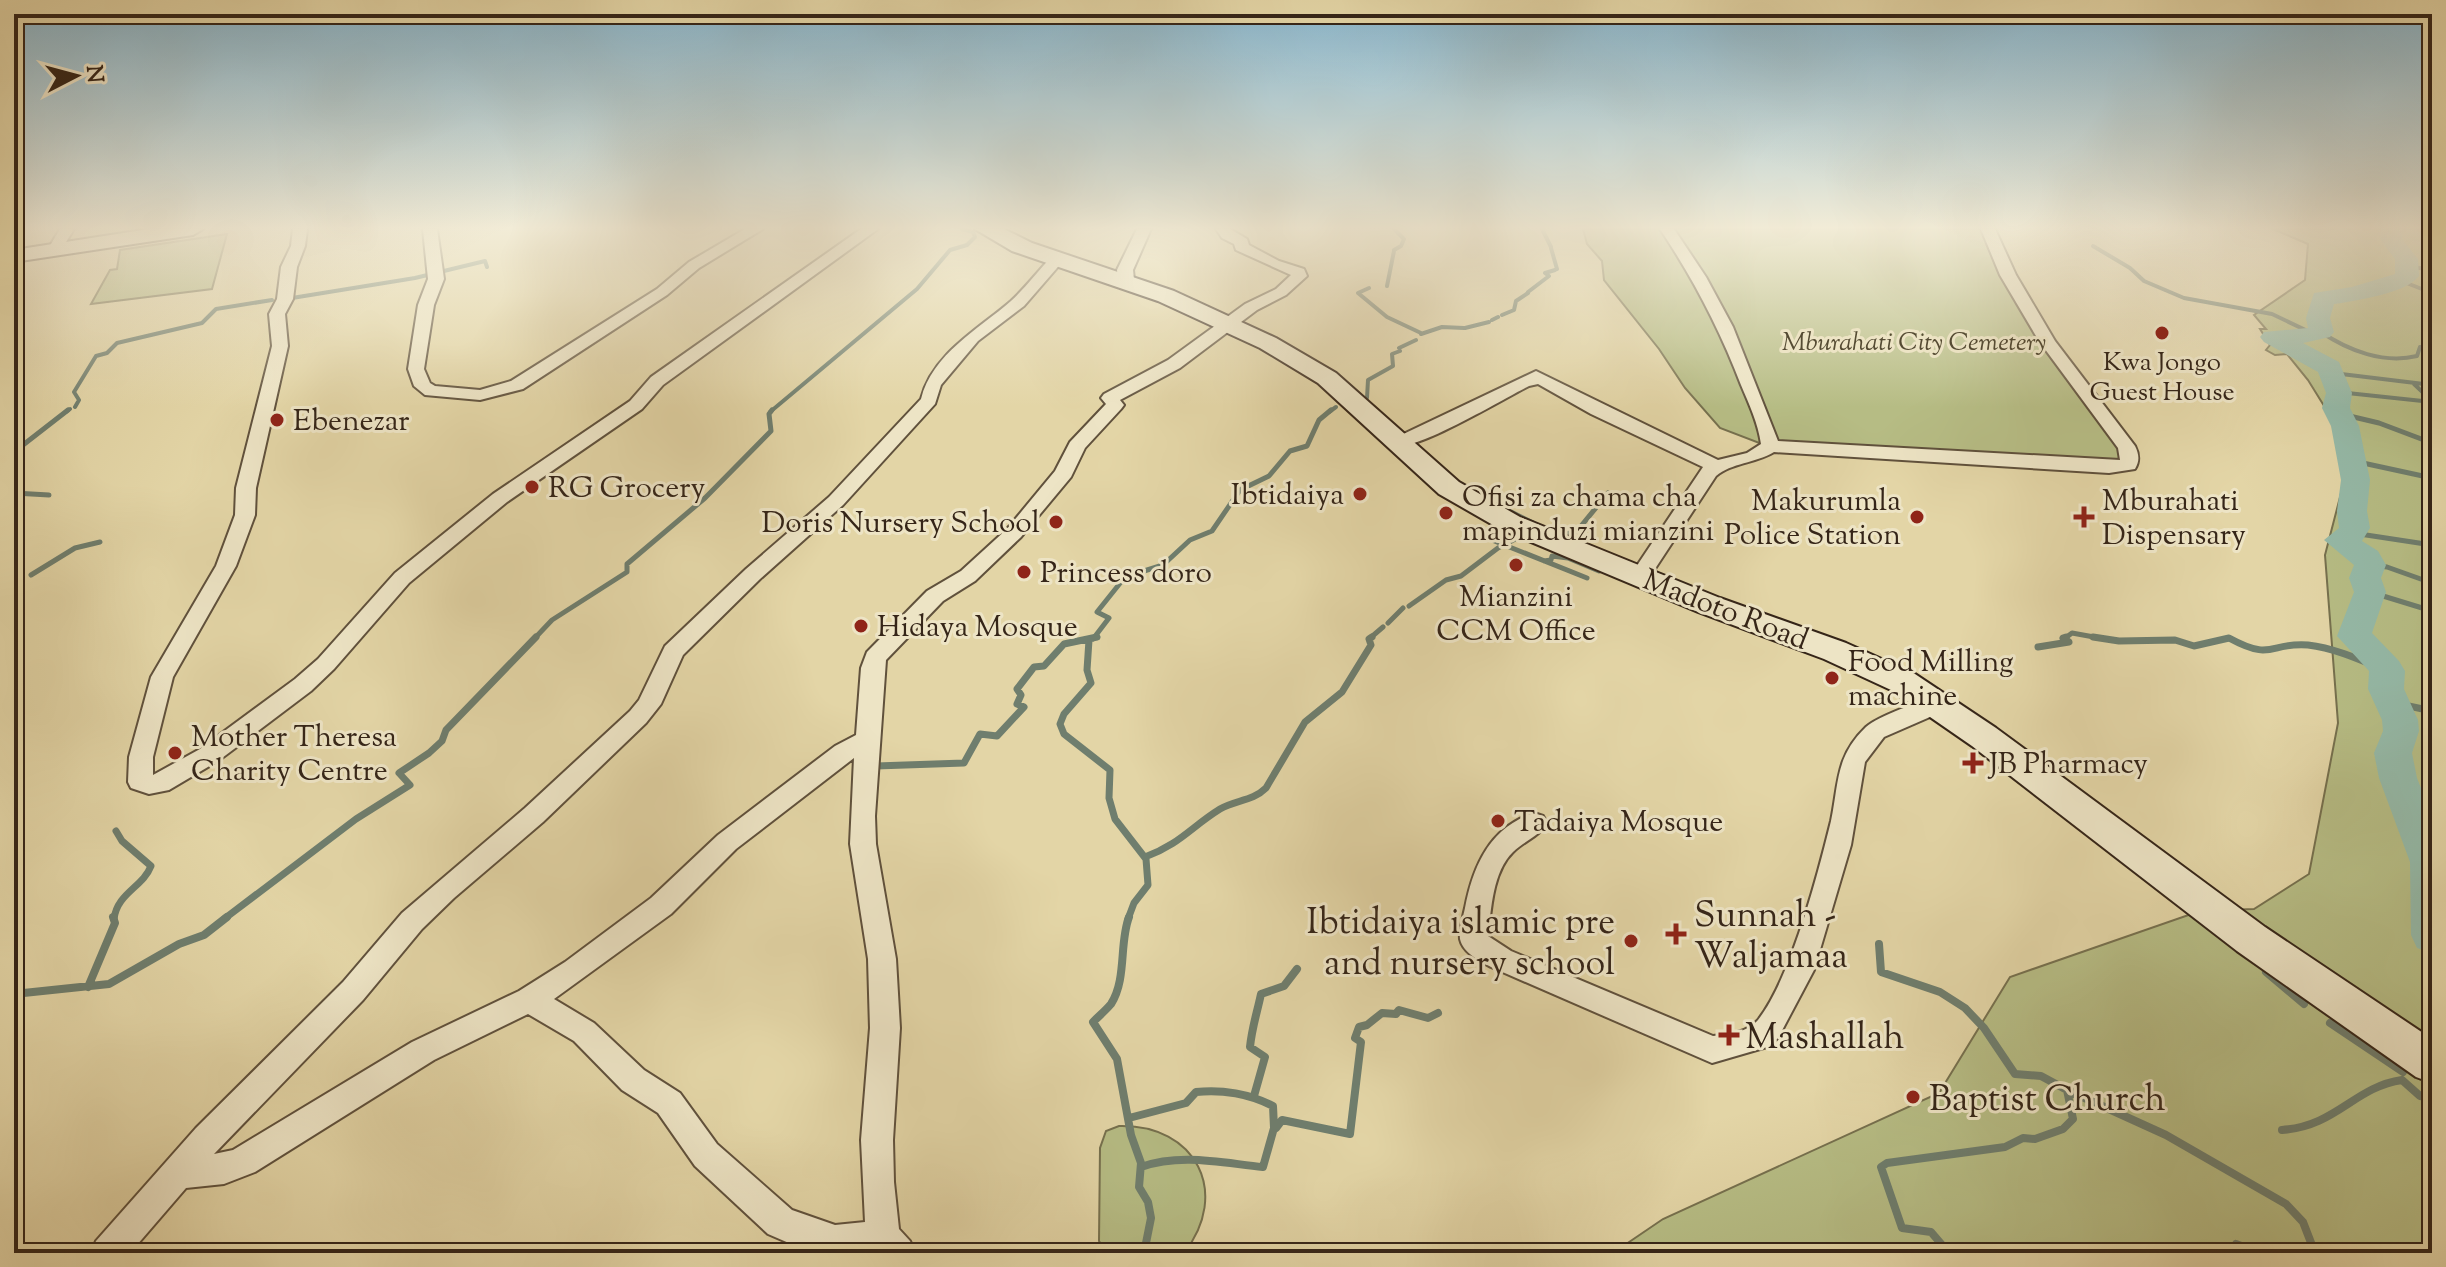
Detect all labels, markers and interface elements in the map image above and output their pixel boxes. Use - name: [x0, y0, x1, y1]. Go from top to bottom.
- north arrow: [36, 36, 116, 116]
- text: N: [76, 64, 110, 85]
- marker: Kwa Jongo Guest House: [2153, 324, 2171, 342]
- park label: Mburahati City Cemetery: [1782, 325, 2046, 362]
- place label: Kwa Jongo Guest House: [2089, 345, 2235, 412]
- place label: Ebenezar: [293, 401, 409, 444]
- marker: Ebenezar: [268, 411, 286, 429]
- place label: RG Grocery: [548, 468, 706, 511]
- place label: Ibtidaiya: [1231, 475, 1344, 518]
- place label: Ofisi za chama cha mapinduzi mianzini: [1462, 477, 1714, 554]
- marker: RG Grocery: [523, 478, 541, 496]
- place label: Makurumla Police Station: [1724, 481, 1901, 558]
- place label: Mburahati Dispensary: [2102, 481, 2246, 558]
- marker: Ibtidaiya: [1351, 485, 1369, 503]
- place label: Doris Nursery School: [762, 503, 1040, 546]
- marker: Ofisi za chama cha mapinduzi mianzini: [1437, 504, 1455, 522]
- marker: Mburahati Dispensary: [2073, 506, 2095, 528]
- marker: Makurumla Police Station: [1908, 508, 1926, 526]
- marker: Doris Nursery School: [1047, 513, 1065, 531]
- place label: Princess doro: [1040, 553, 1212, 596]
- marker: Mianzini CCM Office: [1507, 556, 1525, 574]
- street label: Madoto Road: [1636, 560, 1814, 663]
- marker: Princess doro: [1015, 563, 1033, 581]
- place label: Mianzini CCM Office: [1436, 577, 1596, 654]
- place label: Hidaya Mosque: [877, 607, 1078, 650]
- marker: Hidaya Mosque: [852, 617, 870, 635]
- place label: Food Milling machine: [1848, 642, 2014, 719]
- marker: Food Milling machine: [1823, 669, 1841, 687]
- place label: Mother Theresa Charity Centre: [191, 717, 397, 794]
- marker: Mother Theresa Charity Centre: [166, 744, 184, 762]
- place label: JB Pharmacy: [1987, 744, 2148, 787]
- marker: JB Pharmacy: [1964, 754, 1982, 772]
- place label: Tadaiya Mosque: [1514, 802, 1723, 845]
- marker: Tadaiya Mosque: [1489, 812, 1507, 830]
- place label: Sunnah - Waljamaa: [1694, 891, 1848, 984]
- place label: Ibtidaiya islamic pre and nursery school: [1307, 898, 1615, 991]
- marker: Sunnah - Waljamaa: [1665, 923, 1687, 945]
- marker: Ibtidaiya islamic pre and nursery school: [1622, 932, 1640, 950]
- place label: Mashallah: [1745, 1013, 1904, 1065]
- marker: Mashallah: [1720, 1026, 1738, 1044]
- place label: Baptist Church: [1929, 1075, 2166, 1127]
- marker: Baptist Church: [1904, 1088, 1922, 1106]

